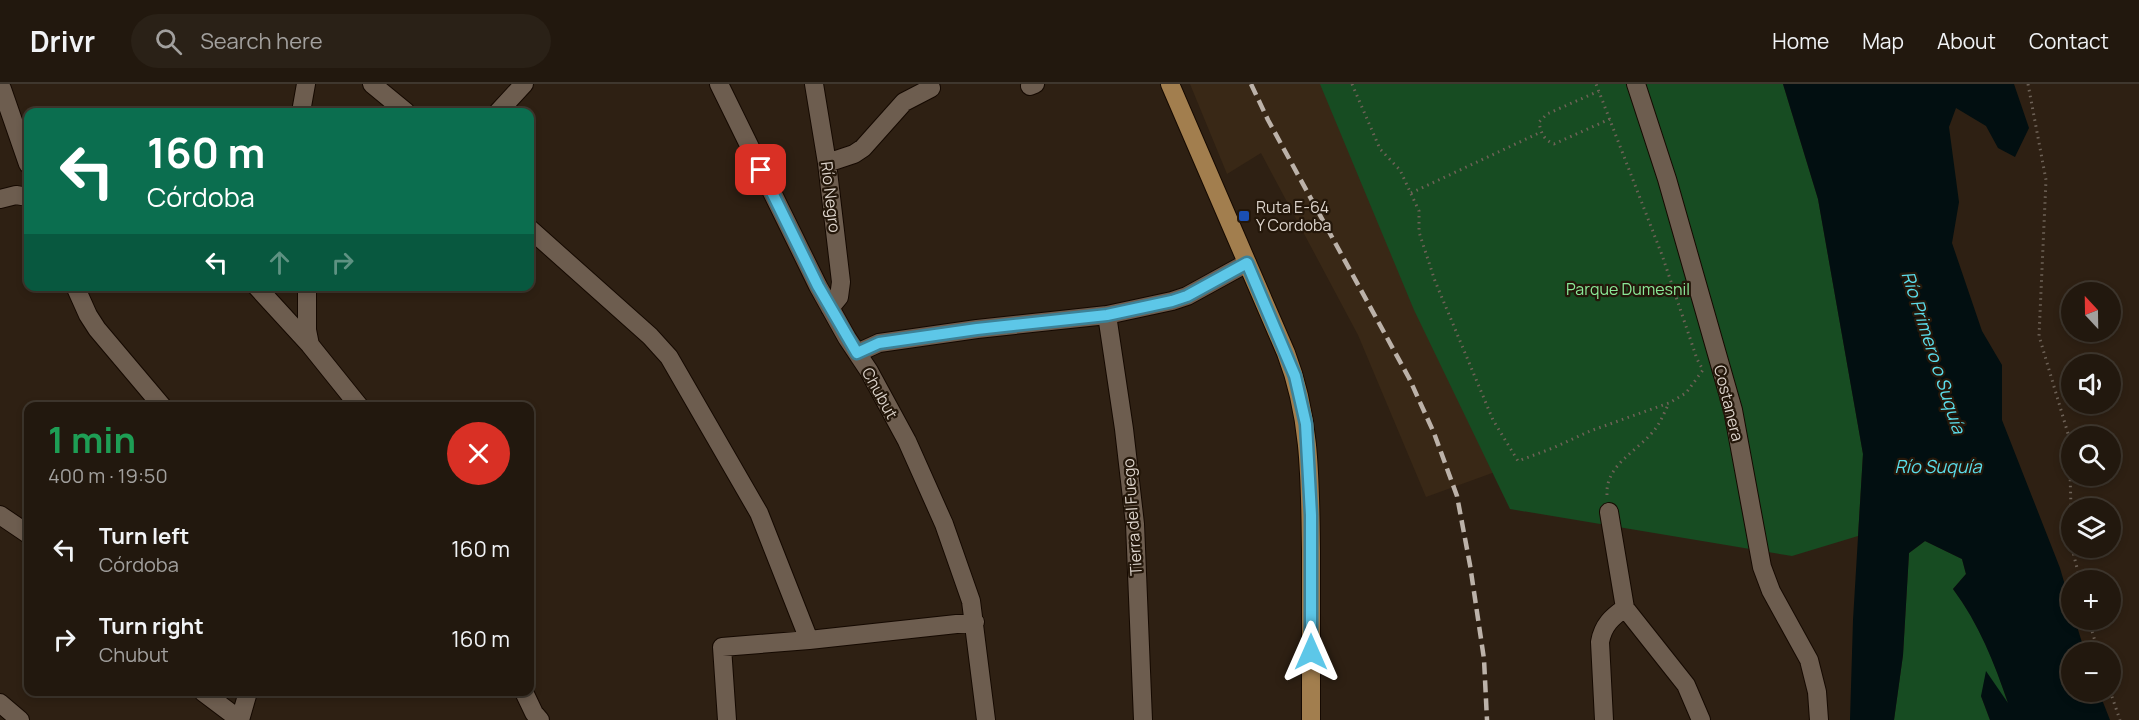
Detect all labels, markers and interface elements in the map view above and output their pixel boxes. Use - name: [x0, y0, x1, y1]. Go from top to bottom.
- search box: [131, 14, 551, 68]
- text: Drivr: [30, 22, 95, 60]
- icon: search: [152, 25, 185, 58]
- text: Search here: [200, 26, 323, 56]
- text: Home: [1772, 27, 1829, 55]
- text: Map: [1862, 27, 1904, 55]
- text: About: [1937, 27, 1996, 55]
- text: Contact: [2029, 27, 2109, 55]
- text: 160 m: [147, 123, 265, 181]
- icon: left: [48, 132, 126, 210]
- pin: [735, 144, 786, 195]
- icon: arrive: [744, 153, 777, 186]
- street label: Río Negro: [816, 160, 846, 234]
- text: Córdoba: [147, 178, 255, 215]
- place label: Ruta E-64 Y Cordoba: [1256, 196, 1331, 236]
- marker: Ruta E-64 Y Cordoba: [1237, 209, 1251, 223]
- icon: left: [200, 246, 233, 279]
- icon: ahead: [263, 246, 296, 279]
- icon: right: [326, 246, 359, 279]
- water label: Río Primero o Suquía: [1896, 268, 1972, 437]
- park label: Parque Dumesnil: [1566, 278, 1690, 300]
- north arrow: [2061, 282, 2121, 342]
- map controls: [2061, 282, 2121, 702]
- button: sound: [2061, 354, 2121, 414]
- street label: Chubut: [857, 363, 903, 423]
- street label: Costanera: [1709, 363, 1749, 443]
- text: 1 min: [48, 415, 136, 464]
- button: close: [447, 422, 510, 485]
- button: search: [2061, 426, 2121, 486]
- water label: Río Suquía: [1894, 454, 1983, 478]
- street label: Tierra del Fuego: [1117, 458, 1147, 576]
- text: 400 m · 19:50: [48, 462, 168, 489]
- button: layers: [2061, 498, 2121, 558]
- text: Turn left: [99, 521, 189, 551]
- icon: left: [48, 533, 81, 566]
- text: 160 m: [451, 534, 510, 564]
- text: Córdoba: [99, 551, 179, 578]
- button: +: [2061, 570, 2121, 630]
- text: Turn right: [99, 611, 204, 641]
- position arrow: [1279, 620, 1343, 684]
- icon: right: [48, 623, 81, 656]
- text: 160 m: [451, 624, 510, 654]
- text: Chubut: [99, 641, 169, 668]
- button: −: [2061, 642, 2121, 702]

